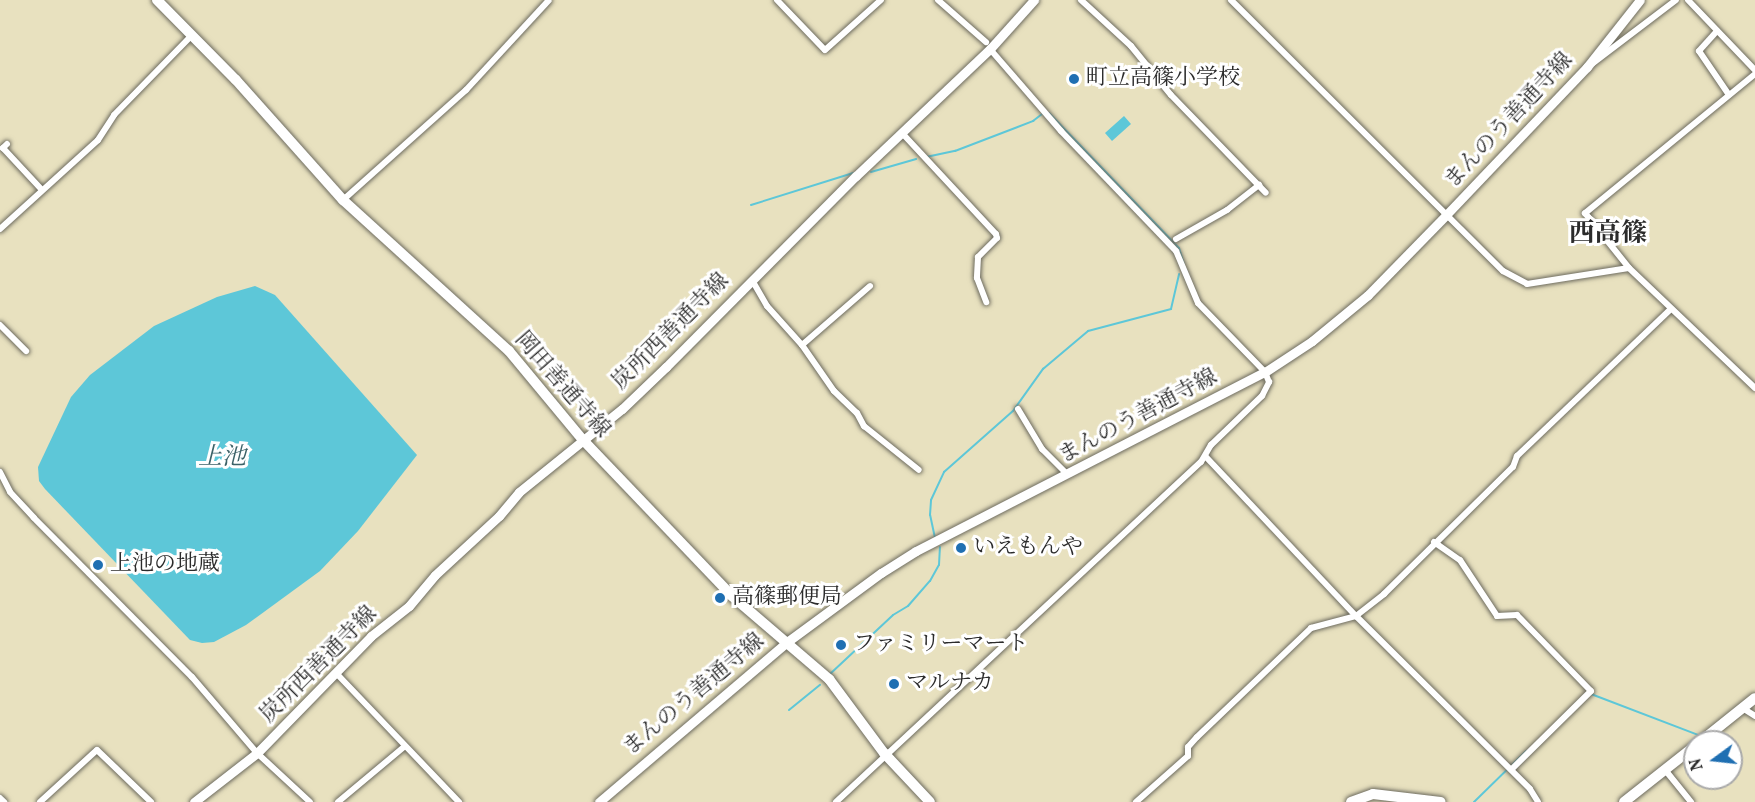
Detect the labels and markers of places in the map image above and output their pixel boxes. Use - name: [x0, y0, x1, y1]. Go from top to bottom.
- place label: 町立高篠小学校: [1086, 66, 1240, 92]
- marker: 町立高篠小学校: [1067, 72, 1081, 86]
- place label: いえもんや: [973, 535, 1083, 561]
- marker: いえもんや: [954, 541, 968, 555]
- place label: 上池の地蔵: [110, 552, 220, 578]
- marker: 上池の地蔵: [91, 558, 105, 572]
- place label: 高篠郵便局: [732, 585, 842, 611]
- marker: 高篠郵便局: [713, 591, 727, 605]
- place label: ファミリーマート: [853, 632, 1029, 658]
- marker: ファミリーマート: [834, 638, 848, 652]
- place label: マルナカ: [906, 671, 994, 697]
- marker: マルナカ: [887, 677, 901, 691]

